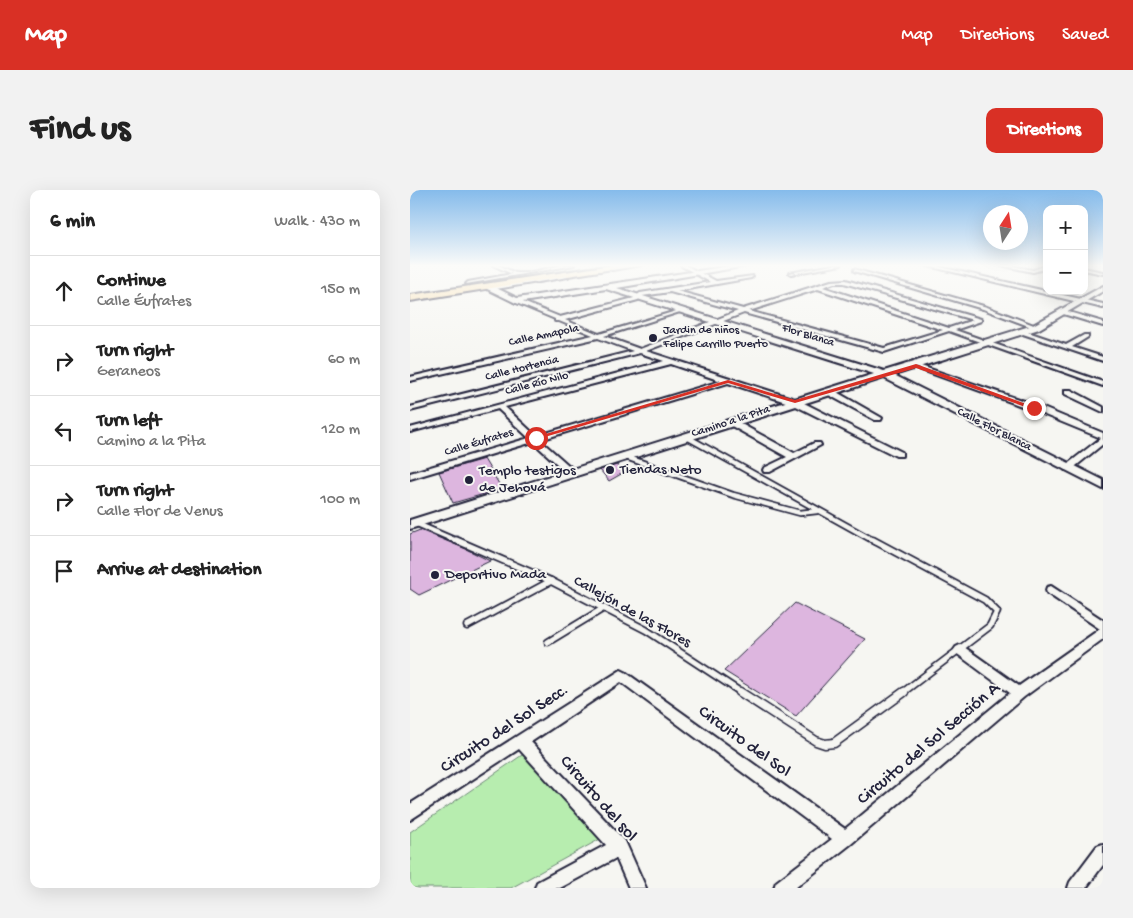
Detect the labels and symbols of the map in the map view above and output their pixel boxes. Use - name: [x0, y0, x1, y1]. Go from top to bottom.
- north arrow: [983, 205, 1028, 250]
- street label: Flor Blanca: [779, 321, 836, 351]
- street label: Calle Amapola: [508, 322, 581, 350]
- place label: Jardin de niños Felipe Carrillo Puerto: [662, 324, 768, 352]
- marker: Jardin de niños Felipe Carrillo Puerto: [647, 332, 659, 344]
- street label: Calle Hortencia: [484, 353, 560, 385]
- street label: Calle Río Nilo: [504, 369, 570, 399]
- route end: [1023, 397, 1046, 420]
- street label: Camino a la Pita: [690, 403, 772, 441]
- street label: Calle Flor Blanca: [955, 405, 1034, 455]
- street label: Calle Éufrates: [443, 426, 515, 460]
- route start: [525, 427, 548, 450]
- place label: Tiendas Neto: [619, 461, 702, 479]
- place label: Templo testigos de Jehová: [478, 462, 576, 497]
- marker: Tiendas Neto: [604, 464, 616, 476]
- marker: Templo testigos de Jehová: [463, 474, 475, 486]
- place label: Deportivo Mada: [444, 566, 547, 584]
- marker: Deportivo Mada: [429, 569, 441, 581]
- street label: Callejón de las Flores: [570, 572, 694, 652]
- street label: Circuito del Sol Sección A: [853, 677, 1006, 810]
- street label: Circuito del Sol Secc.: [437, 680, 573, 778]
- street label: Circuito del Sol: [694, 701, 794, 783]
- street label: Circuito del sol: [555, 752, 641, 846]

